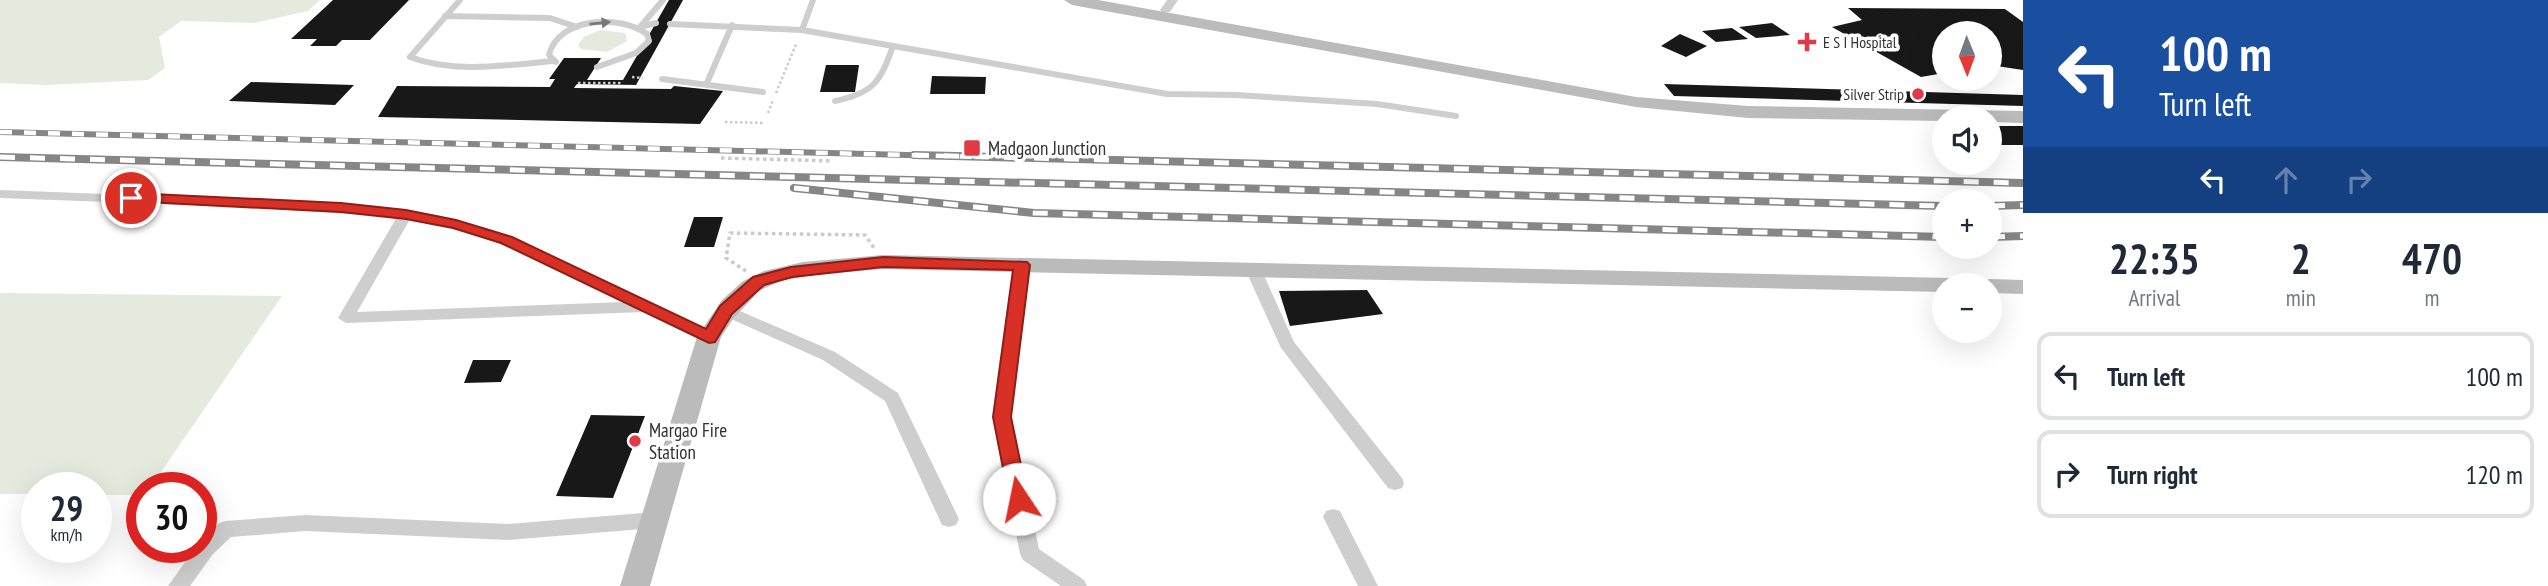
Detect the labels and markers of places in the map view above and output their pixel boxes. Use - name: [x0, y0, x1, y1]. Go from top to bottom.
- marker: E S I Hospital: [1797, 32, 1817, 52]
- place label: E S I Hospital: [1823, 32, 1897, 52]
- place label: Silver Strip: [1843, 84, 1904, 104]
- marker: Silver Strip: [1910, 86, 1926, 102]
- place label: Madgaon Junction: [988, 136, 1106, 160]
- marker: Madgaon Junction: [962, 138, 982, 158]
- pin: [101, 168, 161, 228]
- place label: Margao Fire Station: [649, 418, 727, 464]
- marker: Margao Fire Station: [627, 433, 643, 449]

